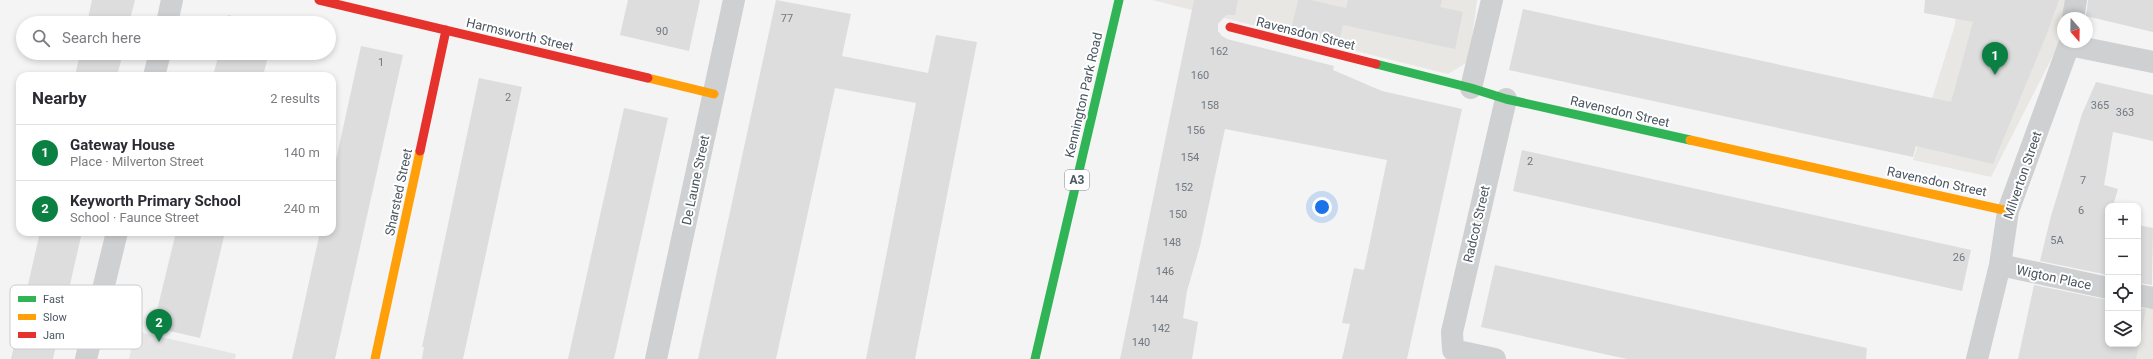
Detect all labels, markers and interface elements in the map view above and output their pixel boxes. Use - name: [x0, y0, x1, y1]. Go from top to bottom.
- house number: 77: [781, 12, 793, 25]
- north arrow: [2057, 12, 2093, 48]
- street label: Ravensdon Street: [1255, 14, 1357, 53]
- street label: Harmsworth Street: [465, 15, 575, 54]
- search box: [16, 16, 336, 60]
- house number: 90: [656, 25, 668, 38]
- icon: search: [30, 27, 52, 49]
- text: Search here: [62, 29, 141, 47]
- street label: Kennington Park Road: [1062, 31, 1105, 159]
- pin: 1: [1982, 42, 2008, 75]
- house number: 162: [1210, 45, 1228, 58]
- house number: 1: [378, 56, 384, 69]
- house number: 160: [1191, 69, 1209, 82]
- text: Nearby: [32, 88, 87, 108]
- text: 2 results: [270, 91, 320, 106]
- house number: 2: [505, 91, 511, 104]
- street label: Ravensdon Street: [1569, 93, 1671, 130]
- house number: 158: [1201, 99, 1219, 112]
- house number: 365: [2091, 99, 2109, 112]
- house number: 363: [2116, 106, 2134, 119]
- house number: 156: [1187, 124, 1205, 137]
- street label: Milverton Street: [2000, 129, 2044, 221]
- street label: De Laune Street: [679, 134, 712, 226]
- text: Gateway House: [70, 136, 175, 154]
- text: 1: [41, 145, 49, 160]
- text: 140 m: [283, 145, 320, 160]
- street label: Sharsted Street: [382, 147, 415, 237]
- house number: 154: [1181, 151, 1199, 164]
- text: Place · Milverton Street: [70, 154, 204, 169]
- house number: 2: [1527, 155, 1533, 168]
- street label: Ravensdon Street: [1886, 164, 1988, 199]
- road number: A3: [1065, 170, 1089, 190]
- house number: 7: [2080, 174, 2086, 187]
- house number: 152: [1175, 181, 1193, 194]
- street label: Radcot Street: [1460, 184, 1493, 264]
- text: Keyworth Primary School: [70, 192, 241, 210]
- your location: [1312, 197, 1332, 217]
- text: 2: [41, 201, 49, 216]
- text: 240 m: [283, 201, 320, 216]
- map controls: [2105, 203, 2141, 347]
- button: +: [2105, 203, 2141, 239]
- house number: 6: [2078, 204, 2084, 217]
- house number: 150: [1169, 208, 1187, 221]
- text: School · Faunce Street: [70, 210, 199, 225]
- house number: 5A: [2050, 234, 2065, 247]
- house number: 148: [1163, 236, 1181, 249]
- button: −: [2105, 239, 2141, 275]
- house number: 26: [1953, 251, 1965, 264]
- street label: Wigton Place: [2015, 262, 2093, 293]
- house number: 146: [1156, 265, 1174, 278]
- button: locate: [2105, 275, 2141, 311]
- legend: [10, 285, 142, 349]
- text: Fast: [43, 293, 65, 306]
- house number: 144: [1150, 293, 1168, 306]
- pin: 2: [146, 309, 172, 342]
- text: Slow: [43, 311, 67, 324]
- button: layers: [2105, 311, 2141, 347]
- house number: 142: [1152, 322, 1170, 335]
- text: Jam: [43, 329, 65, 342]
- house number: 140: [1132, 336, 1150, 349]

